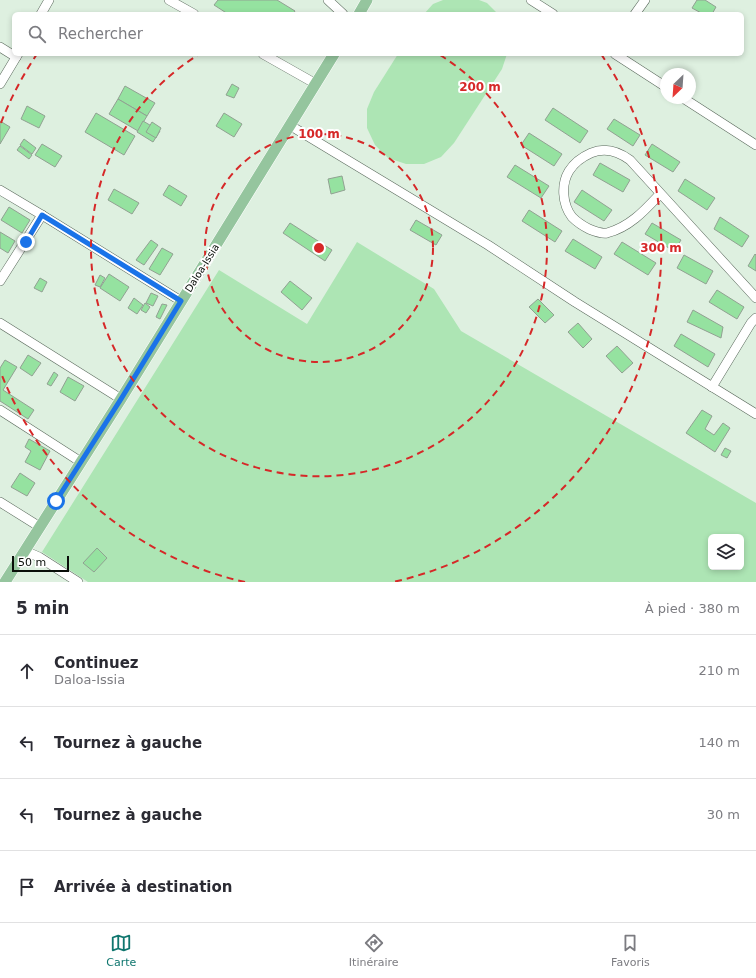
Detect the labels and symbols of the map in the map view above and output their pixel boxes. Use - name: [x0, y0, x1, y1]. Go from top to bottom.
- north arrow: [660, 68, 696, 104]
- text: 200 m: [459, 80, 501, 94]
- text: 100 m: [298, 127, 340, 141]
- route end: [17, 233, 35, 251]
- centre of rings: [312, 241, 326, 255]
- text: 300 m: [640, 241, 682, 255]
- street label: Daloa-Issia: [183, 242, 221, 294]
- route start: [47, 492, 65, 510]
- scale bar: [12, 554, 69, 573]

